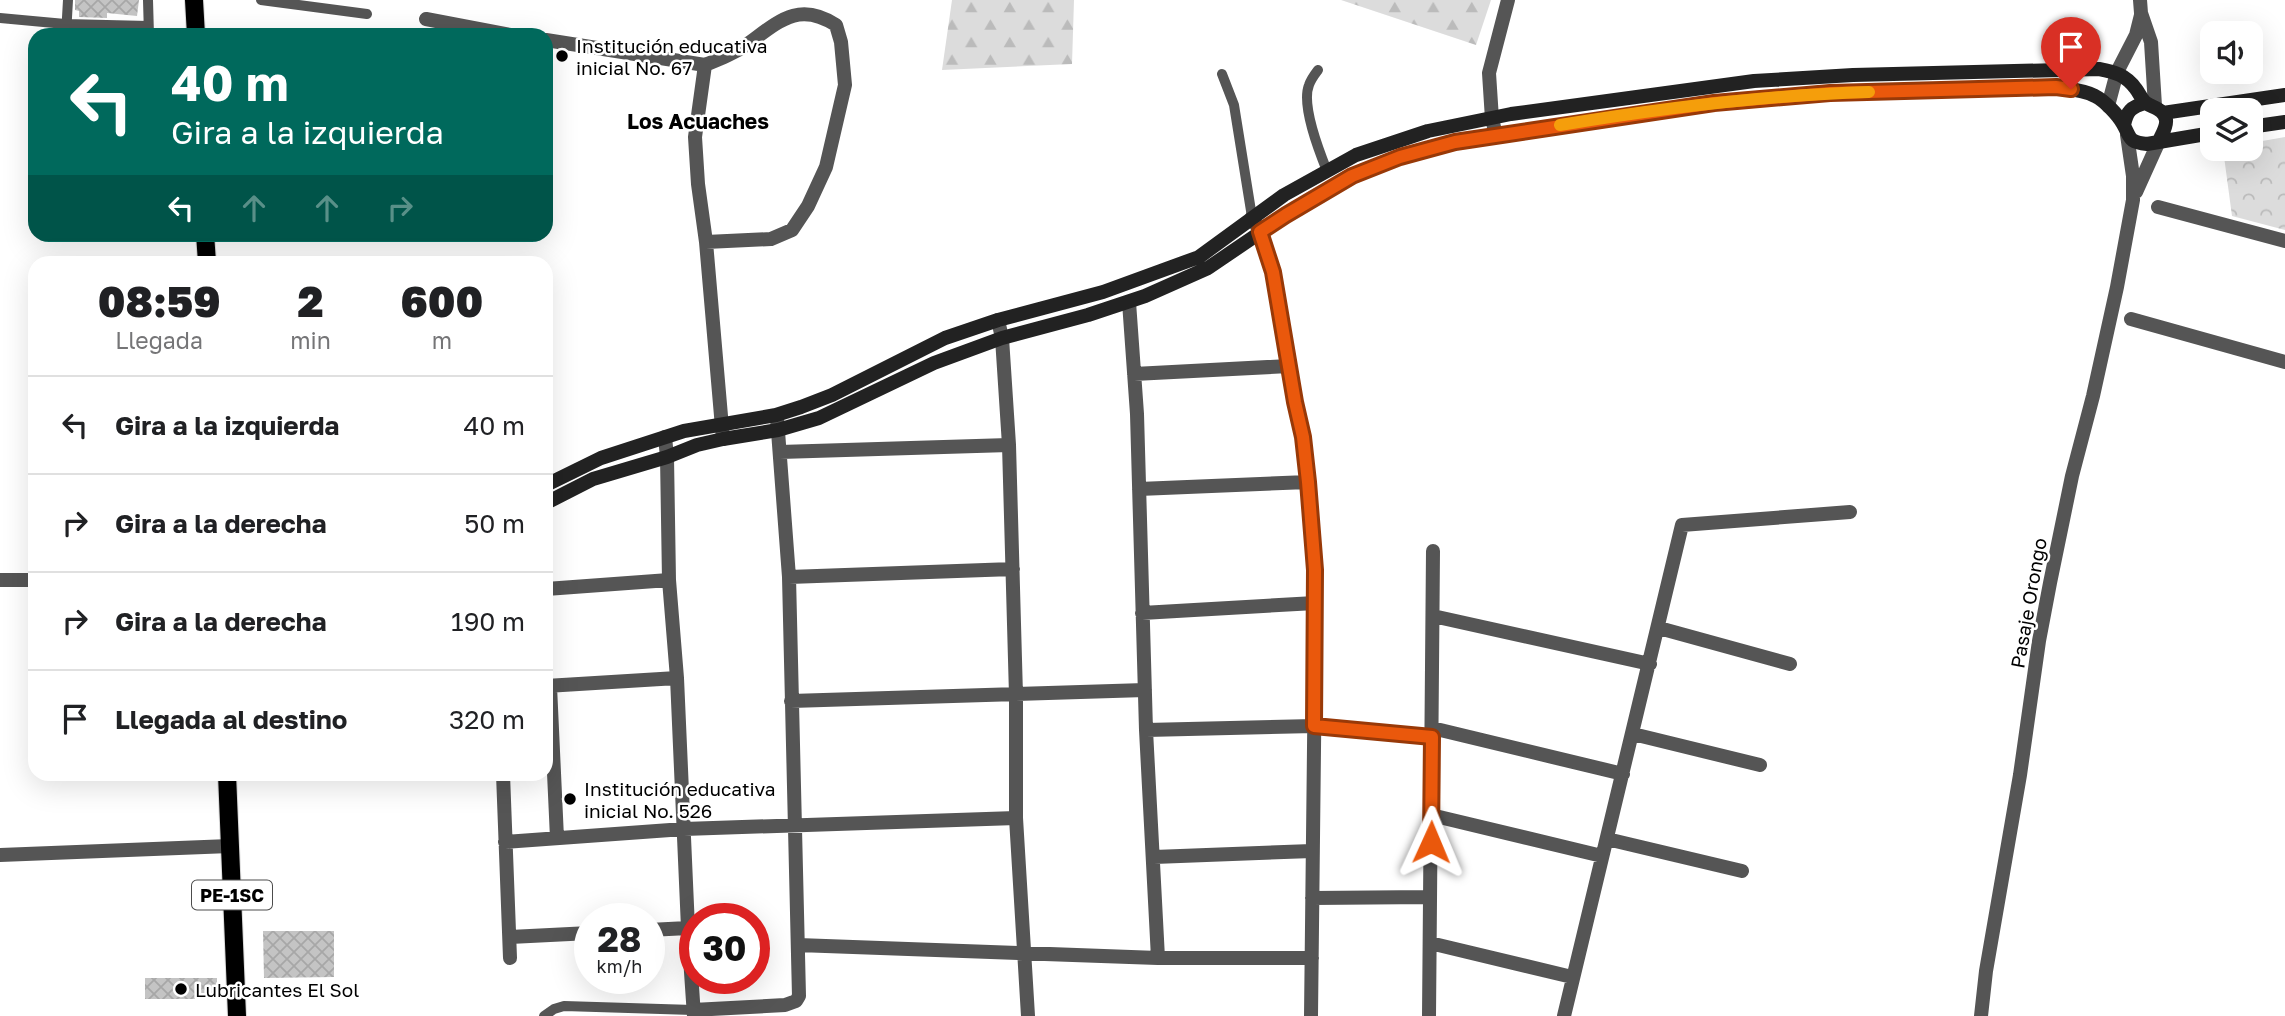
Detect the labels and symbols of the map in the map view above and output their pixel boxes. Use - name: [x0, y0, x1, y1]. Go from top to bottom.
- pin: [2041, 17, 2101, 89]
- place label: Institución educativa inicial No. 67: [576, 34, 767, 79]
- marker: Institución educativa inicial No. 67: [554, 48, 570, 64]
- district label: Los Acuaches: [627, 108, 769, 134]
- street label: Pasaje Orongo: [2005, 536, 2051, 670]
- place label: Institución educativa inicial No. 526: [584, 777, 775, 822]
- marker: Institución educativa inicial No. 526: [562, 791, 578, 807]
- position arrow: [1394, 805, 1468, 879]
- road number: PE-1SC: [192, 880, 272, 910]
- speed limit sign: 30: [679, 903, 770, 994]
- place label: Lubricantes El Sol: [195, 978, 359, 1001]
- marker: Lubricantes El Sol: [173, 981, 189, 997]

